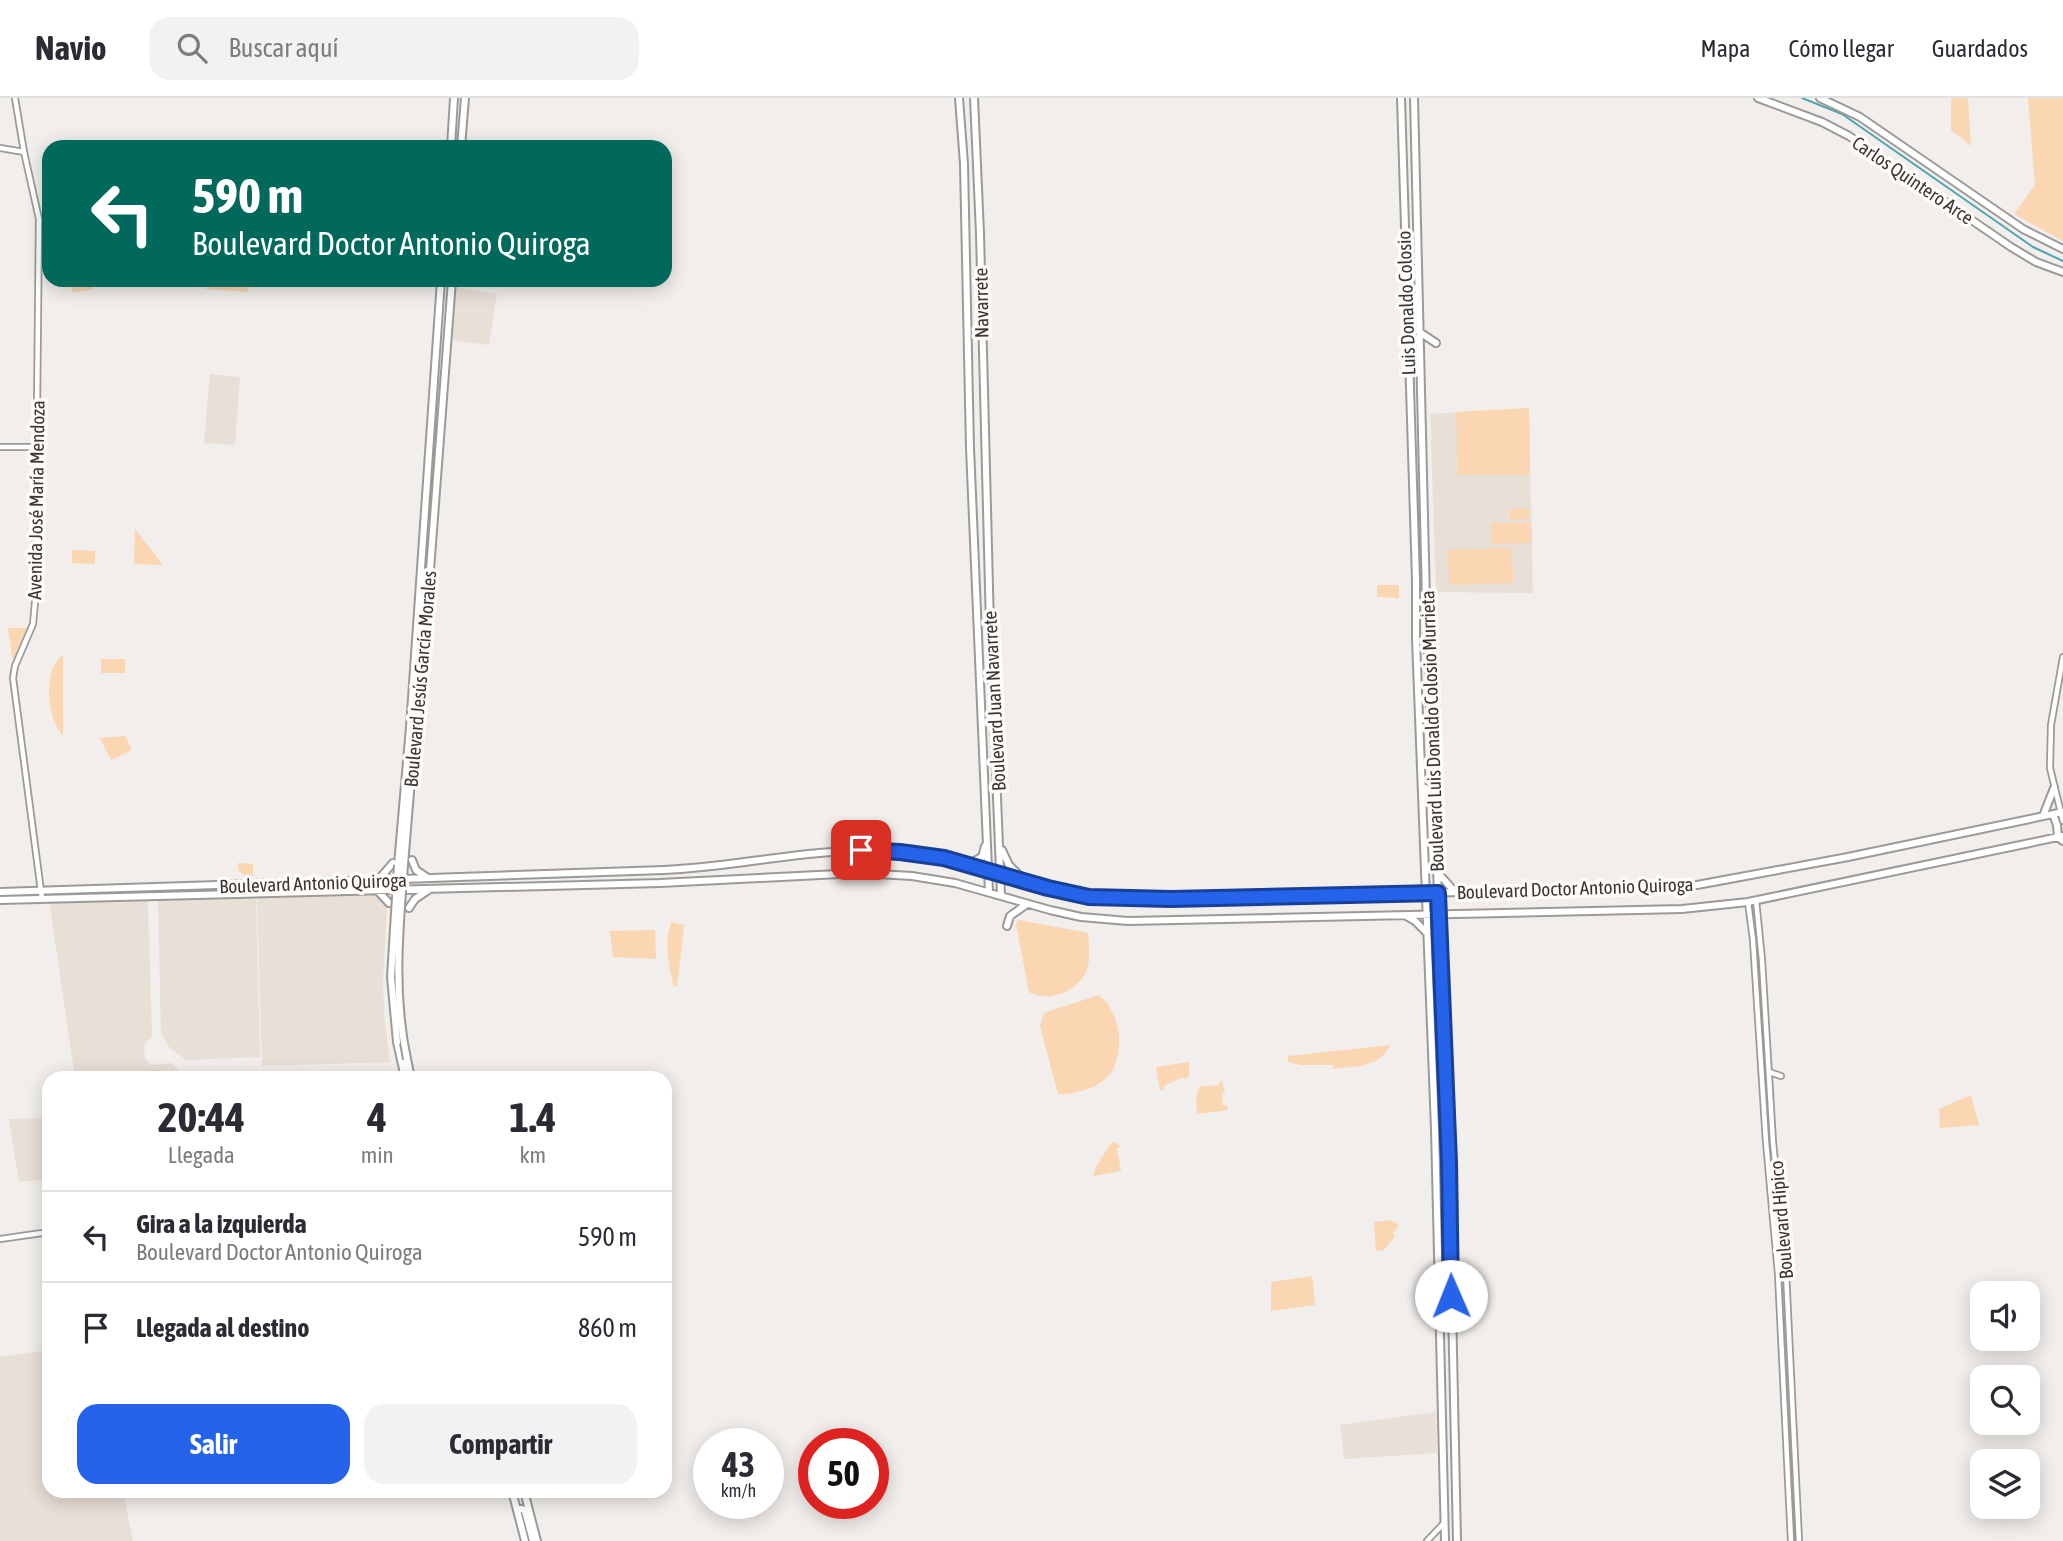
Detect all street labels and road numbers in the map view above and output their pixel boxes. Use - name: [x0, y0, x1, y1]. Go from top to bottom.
- street label: Carlos Quintero Arce: [1848, 131, 1978, 229]
- street label: Luis Donaldo Colosio: [1392, 230, 1420, 376]
- street label: Navarrete: [969, 268, 993, 338]
- street label: Avenida José María Mendoza: [23, 400, 49, 600]
- street label: Boulevard Jesús García Morales: [400, 570, 440, 788]
- street label: Boulevard Luis Donaldo Colosio Murrieta: [1416, 590, 1448, 872]
- street label: Boulevard Juan Navarrete: [978, 610, 1010, 792]
- street label: Boulevard Antonio Quiroga: [219, 869, 407, 897]
- street label: Boulevard Doctor Antonio Quiroga: [1456, 873, 1694, 903]
- street label: Boulevard Hípico: [1765, 1160, 1797, 1280]

